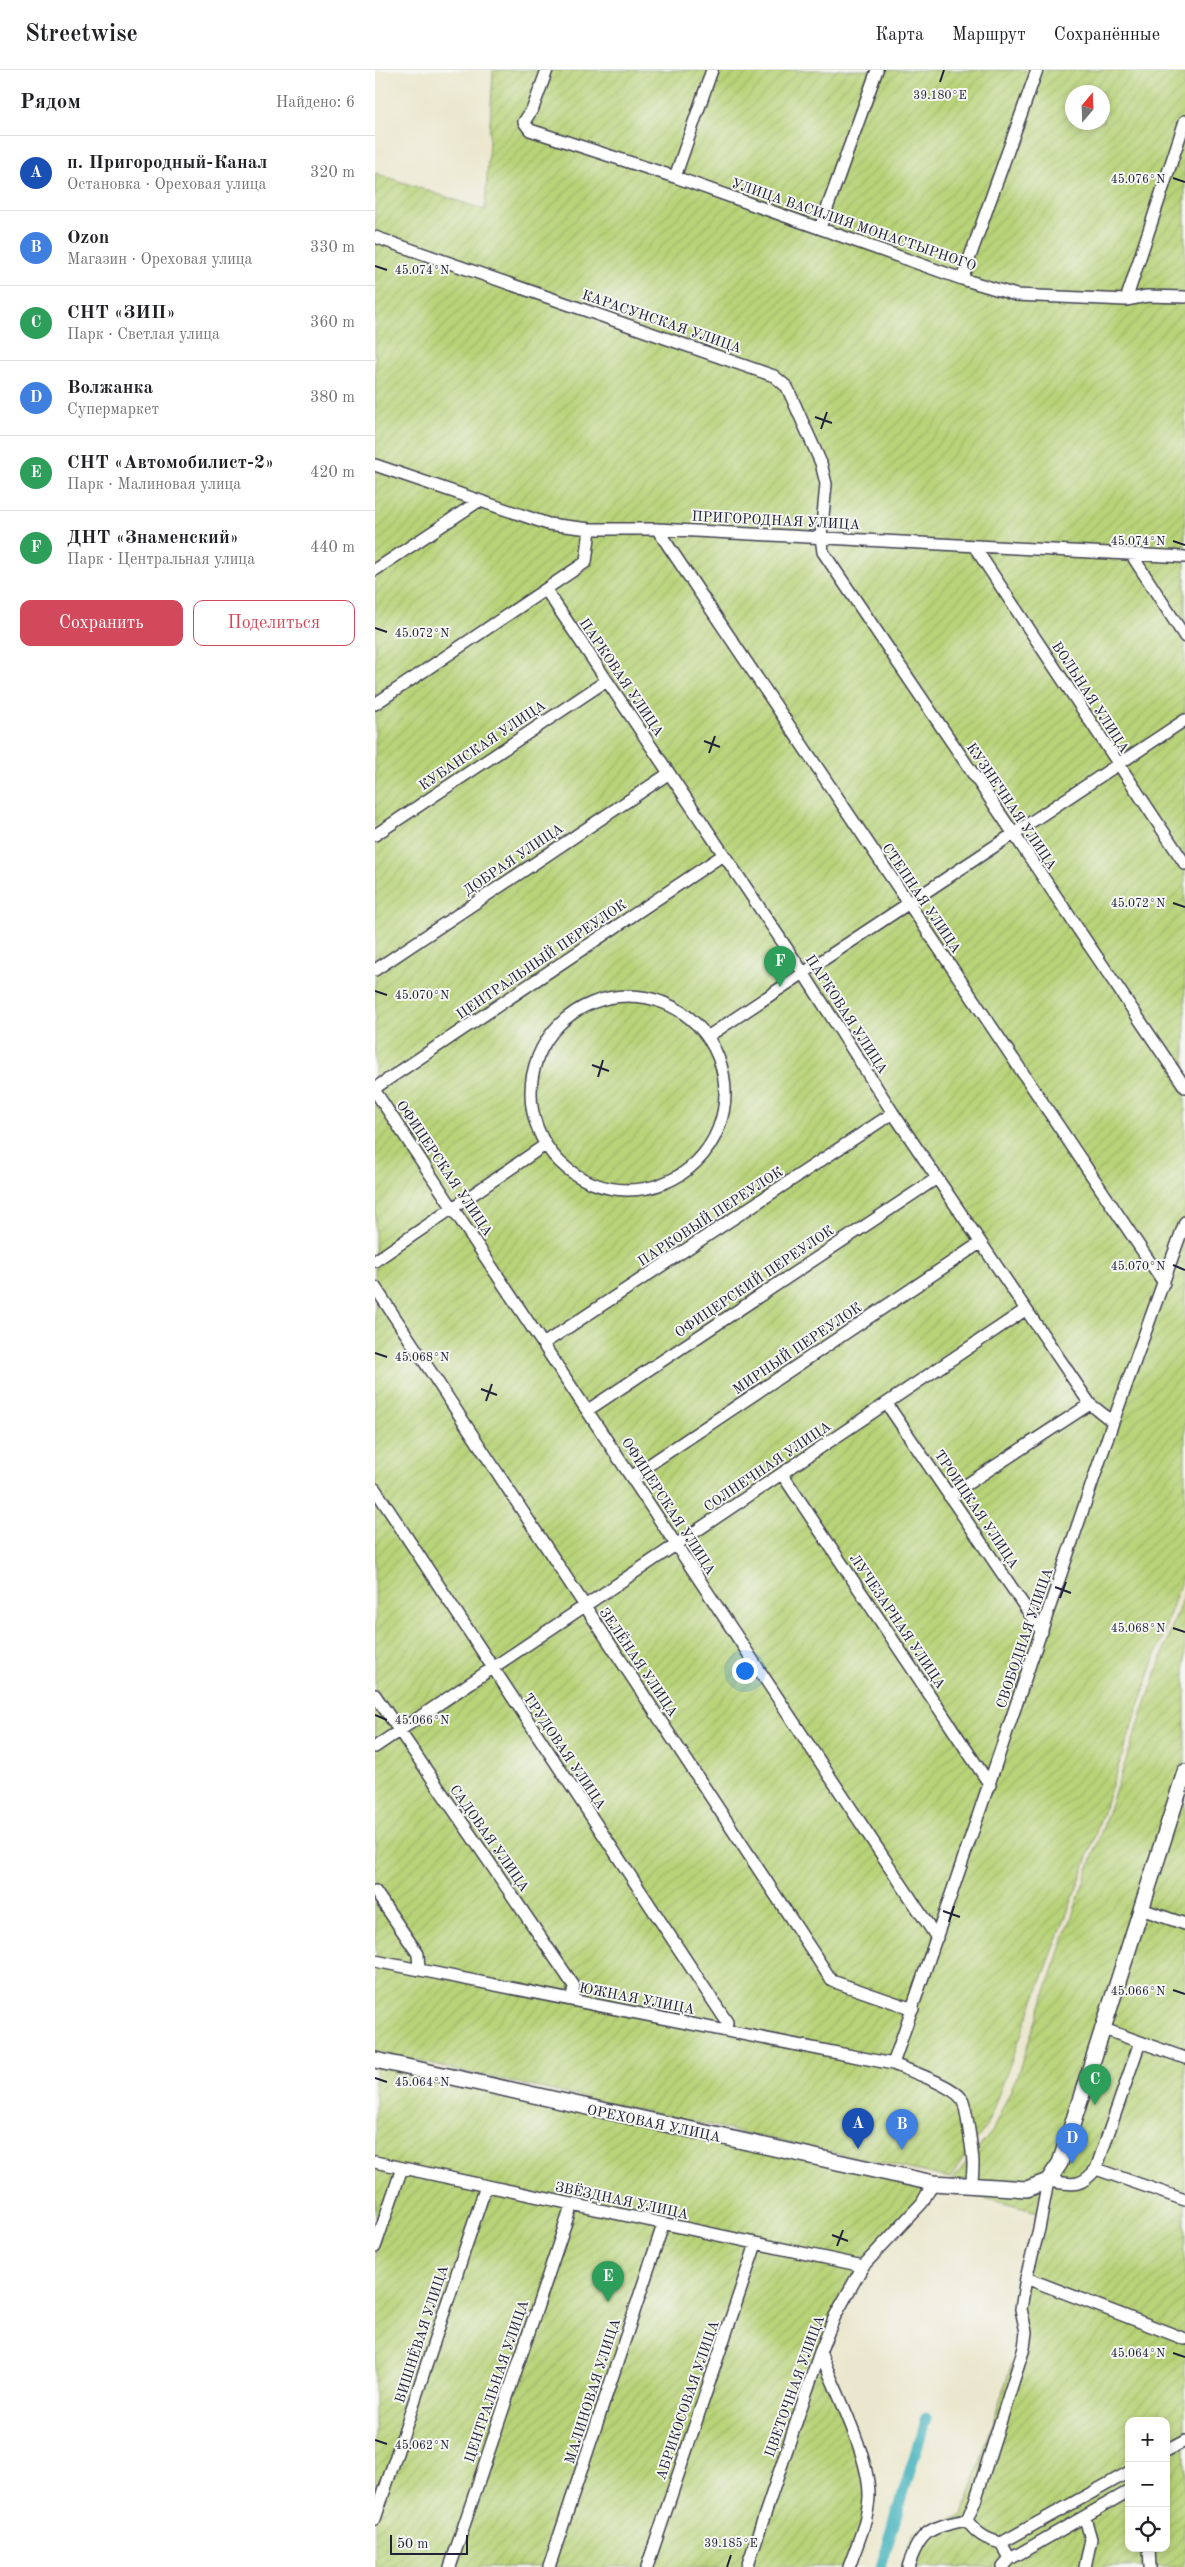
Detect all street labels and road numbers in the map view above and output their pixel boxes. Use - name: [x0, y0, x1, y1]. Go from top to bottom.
- street label: УЛИЦА ВАСИЛИЯ МОНАСТЫРНОГО: [730, 176, 978, 274]
- street label: КАРАСУНСКАЯ УЛИЦА: [580, 288, 744, 356]
- street label: ПРИГОРОДНАЯ УЛИЦА: [691, 510, 861, 532]
- street label: ПАРКОВАЯ УЛИЦА: [577, 616, 666, 739]
- street label: ВОЛЬНАЯ УЛИЦА: [1049, 640, 1131, 756]
- street label: КУБАНСКАЯ УЛИЦА: [417, 698, 549, 793]
- street label: КУЗНЕЧНАЯ УЛИЦА: [964, 741, 1059, 873]
- street label: ДОБРАЯ УЛИЦА: [461, 821, 566, 898]
- street label: СТЕПНАЯ УЛИЦА: [879, 841, 963, 956]
- street label: ЦЕНТРАЛЬНЫЙ ПЕРЕУЛОК: [452, 894, 629, 1022]
- street label: ПАРКОВАЯ УЛИЦА: [803, 953, 890, 1077]
- street label: ОФИЦЕРСКАЯ УЛИЦА: [394, 1098, 495, 1239]
- street label: ПАРКОВЫЙ ПЕРЕУЛОК: [633, 1161, 786, 1269]
- street label: ОФИЦЕРСКИЙ ПЕРЕУЛОК: [670, 1220, 836, 1340]
- street label: МИРНЫЙ ПЕРЕУЛОК: [728, 1297, 864, 1397]
- street label: СОЛНЕЧНАЯ УЛИЦА: [701, 1419, 834, 1515]
- street label: ОФИЦЕРСКАЯ УЛИЦА: [619, 1436, 718, 1578]
- street label: ТРОИЦКАЯ УЛИЦА: [931, 1448, 1021, 1571]
- street label: ЛУЧЕЗАРНАЯ УЛИЦА: [847, 1552, 948, 1692]
- street label: СВОБОДНАЯ УЛИЦА: [994, 1566, 1056, 1710]
- street label: ЗЕЛЁНАЯ УЛИЦА: [597, 1604, 682, 1720]
- street label: ТРУДОВАЯ УЛИЦА: [520, 1691, 608, 1812]
- street label: САДОВАЯ УЛИЦА: [447, 1783, 531, 1895]
- street label: ЮЖНАЯ УЛИЦА: [578, 1981, 696, 2017]
- street label: ОРЕХОВАЯ УЛИЦА: [586, 2103, 722, 2145]
- street label: ЗВЁЗДНАЯ УЛИЦА: [554, 2177, 691, 2222]
- street label: ВИШНЁВАЯ УЛИЦА: [390, 2262, 451, 2405]
- street label: ЦЕНТРАЛЬНАЯ УЛИЦА: [462, 2298, 531, 2464]
- street label: ЦВЕТОЧНАЯ УЛИЦА: [763, 2313, 827, 2459]
- street label: МАЛИНОВАЯ УЛИЦА: [563, 2317, 623, 2466]
- street label: АБРИКОСОВАЯ УЛИЦА: [654, 2319, 722, 2482]

